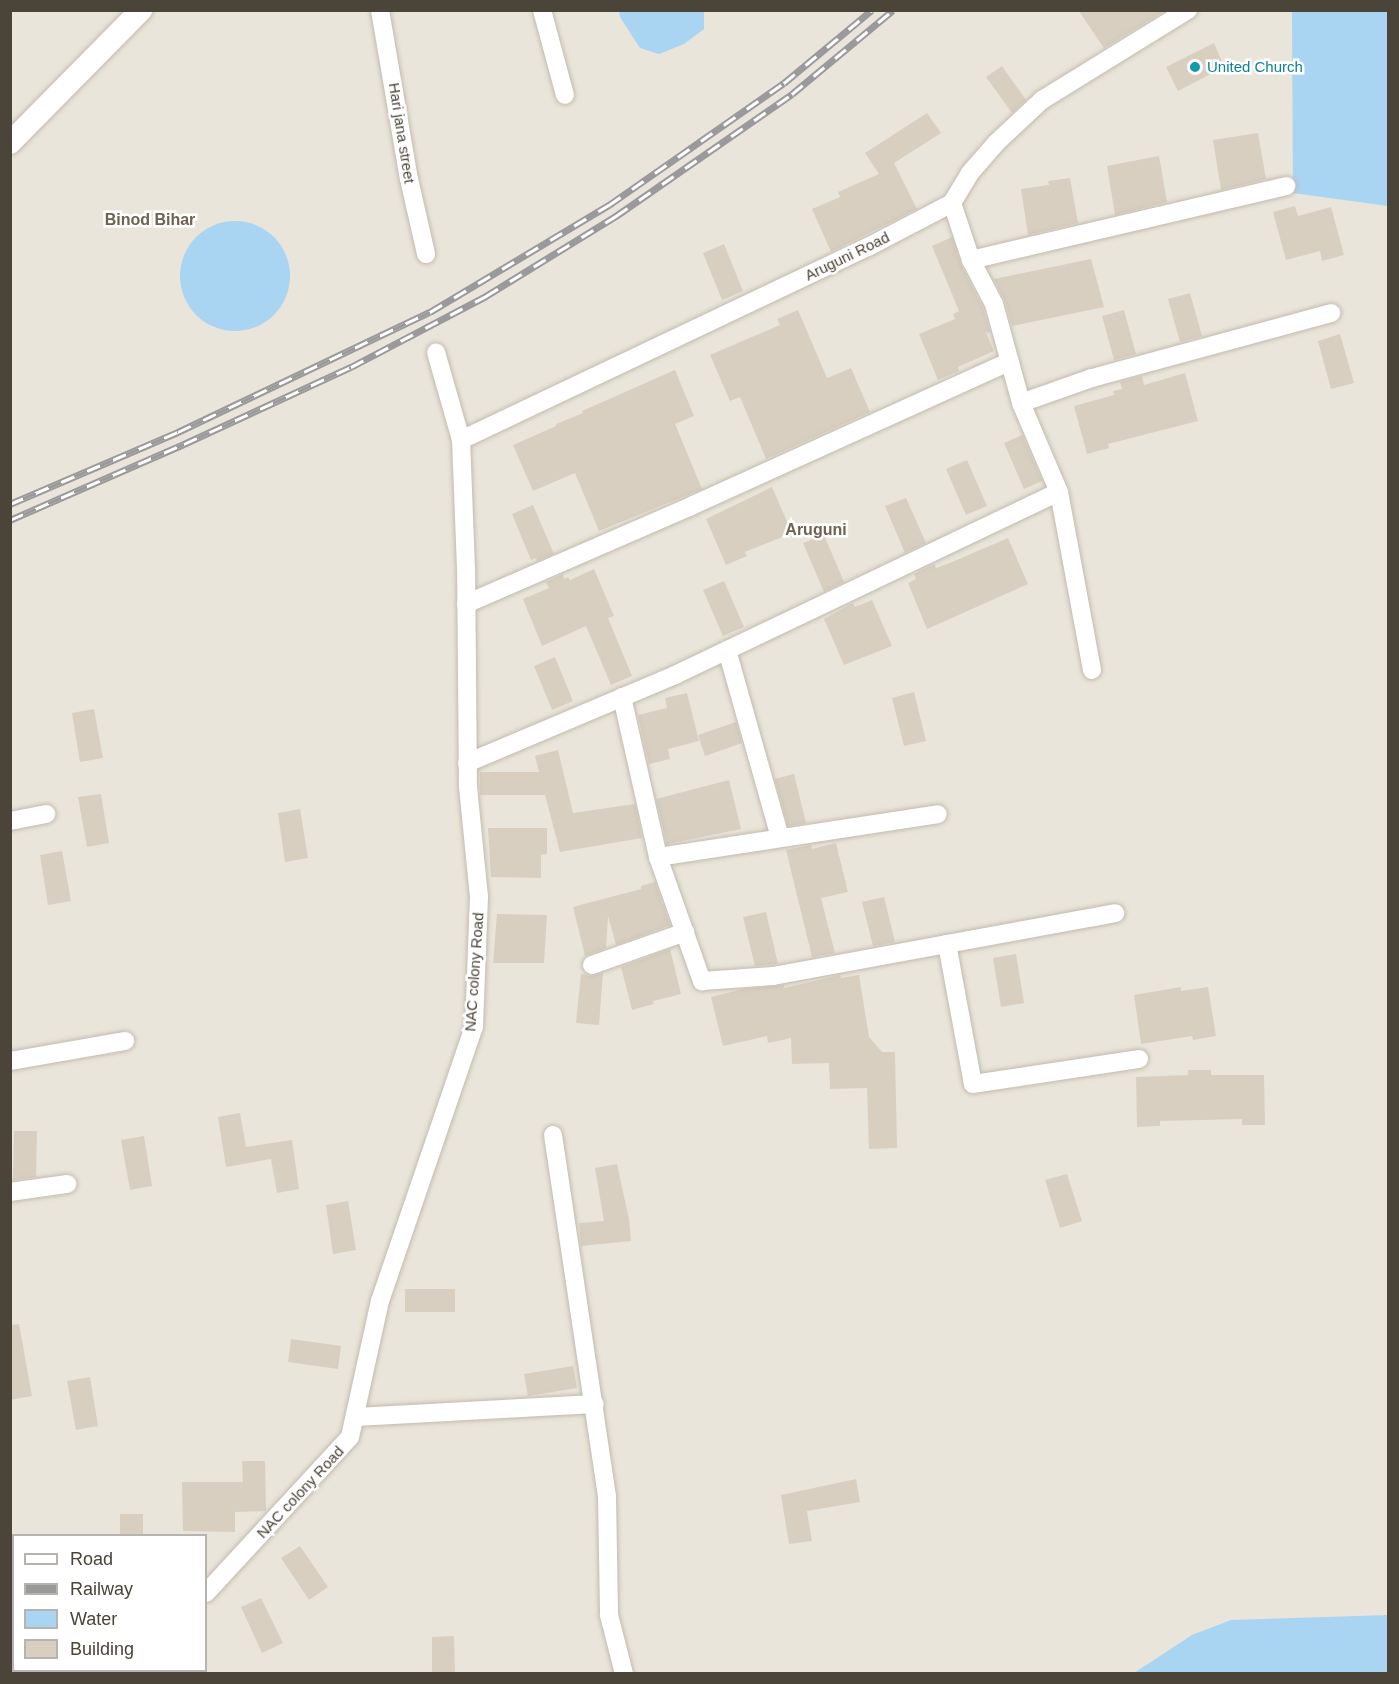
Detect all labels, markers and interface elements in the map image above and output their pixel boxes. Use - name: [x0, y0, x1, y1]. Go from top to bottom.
- place label: United Church: [1207, 58, 1303, 76]
- marker: United Church: [1188, 60, 1202, 74]
- street label: Hari jana street: [385, 81, 419, 185]
- district label: Binod Bihar: [105, 210, 195, 230]
- street label: Aruguni Road: [802, 228, 892, 284]
- district label: Aruguni: [785, 520, 847, 540]
- street label: NAC colony Road: [461, 912, 487, 1032]
- street label: NAC colony Road: [253, 1442, 347, 1542]
- legend: [12, 1534, 207, 1672]
- text: Road: [70, 1549, 113, 1569]
- text: Railway: [70, 1579, 133, 1599]
- text: Water: [70, 1609, 117, 1629]
- text: Building: [70, 1639, 134, 1659]

